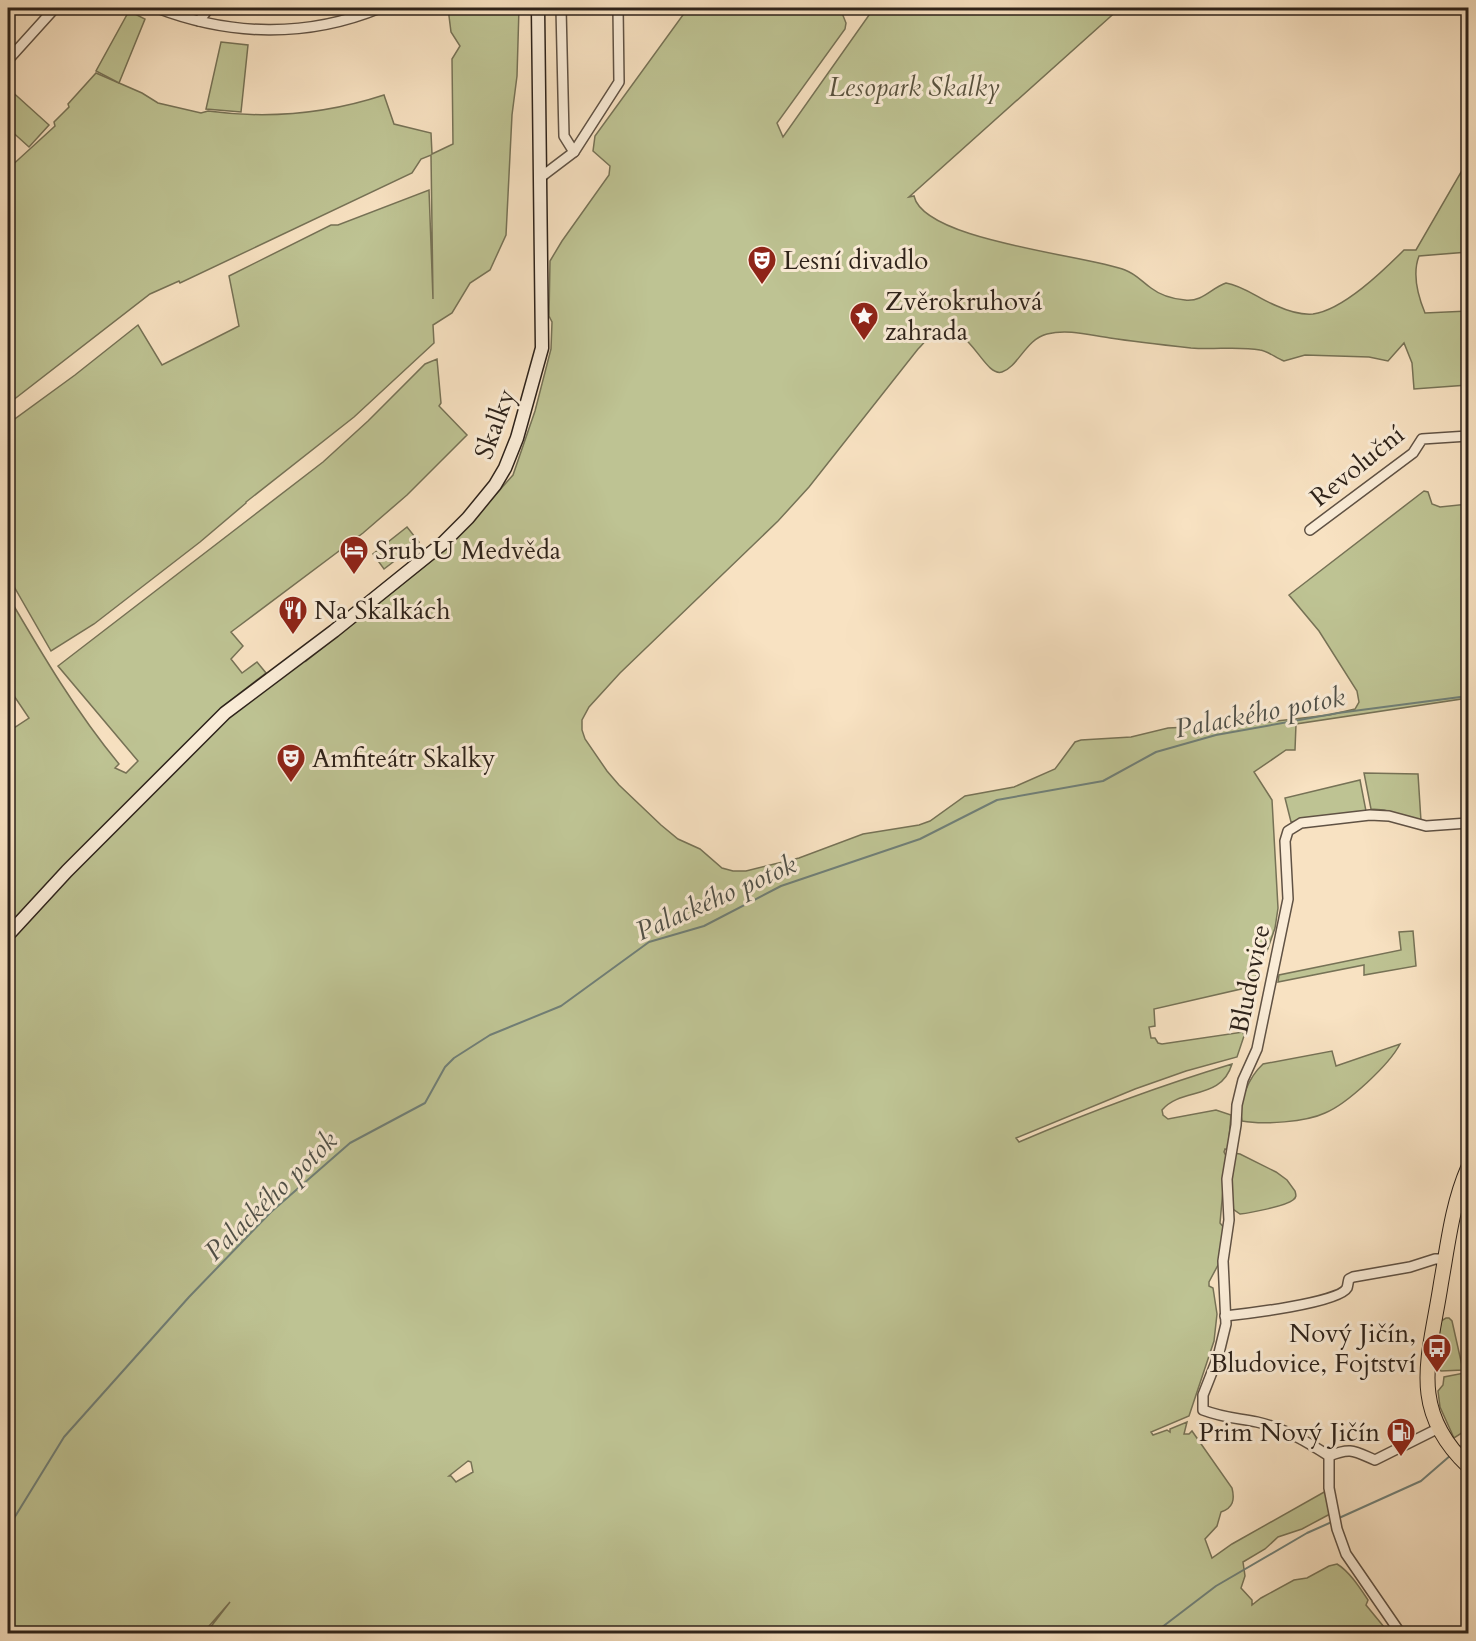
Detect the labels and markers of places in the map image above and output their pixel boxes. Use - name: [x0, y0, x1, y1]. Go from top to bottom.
- place label: Lesní divadlo: [783, 243, 928, 278]
- theatre icon: Lesní divadlo: [746, 244, 778, 286]
- place label: Zvěrokruhová zahrada: [885, 284, 1042, 349]
- place icon: Zvěrokruhová zahrada: [848, 300, 880, 342]
- place label: Srub U Medvěda: [375, 533, 561, 568]
- hotel icon: Srub U Medvěda: [338, 534, 370, 576]
- place label: Na Skalkách: [314, 593, 450, 628]
- restaurant icon: Na Skalkách: [277, 594, 309, 636]
- place label: Amfiteátr Skalky: [312, 741, 496, 776]
- theatre icon: Amfiteátr Skalky: [275, 742, 307, 784]
- place label: Nový Jičín, Bludovice, Fojtství: [1210, 1316, 1416, 1381]
- bus stop icon: Nový Jičín, Bludovice, Fojtství: [1421, 1332, 1453, 1374]
- place label: Prim Nový Jičín: [1199, 1415, 1380, 1450]
- fuel station icon: Prim Nový Jičín: [1385, 1416, 1417, 1458]

